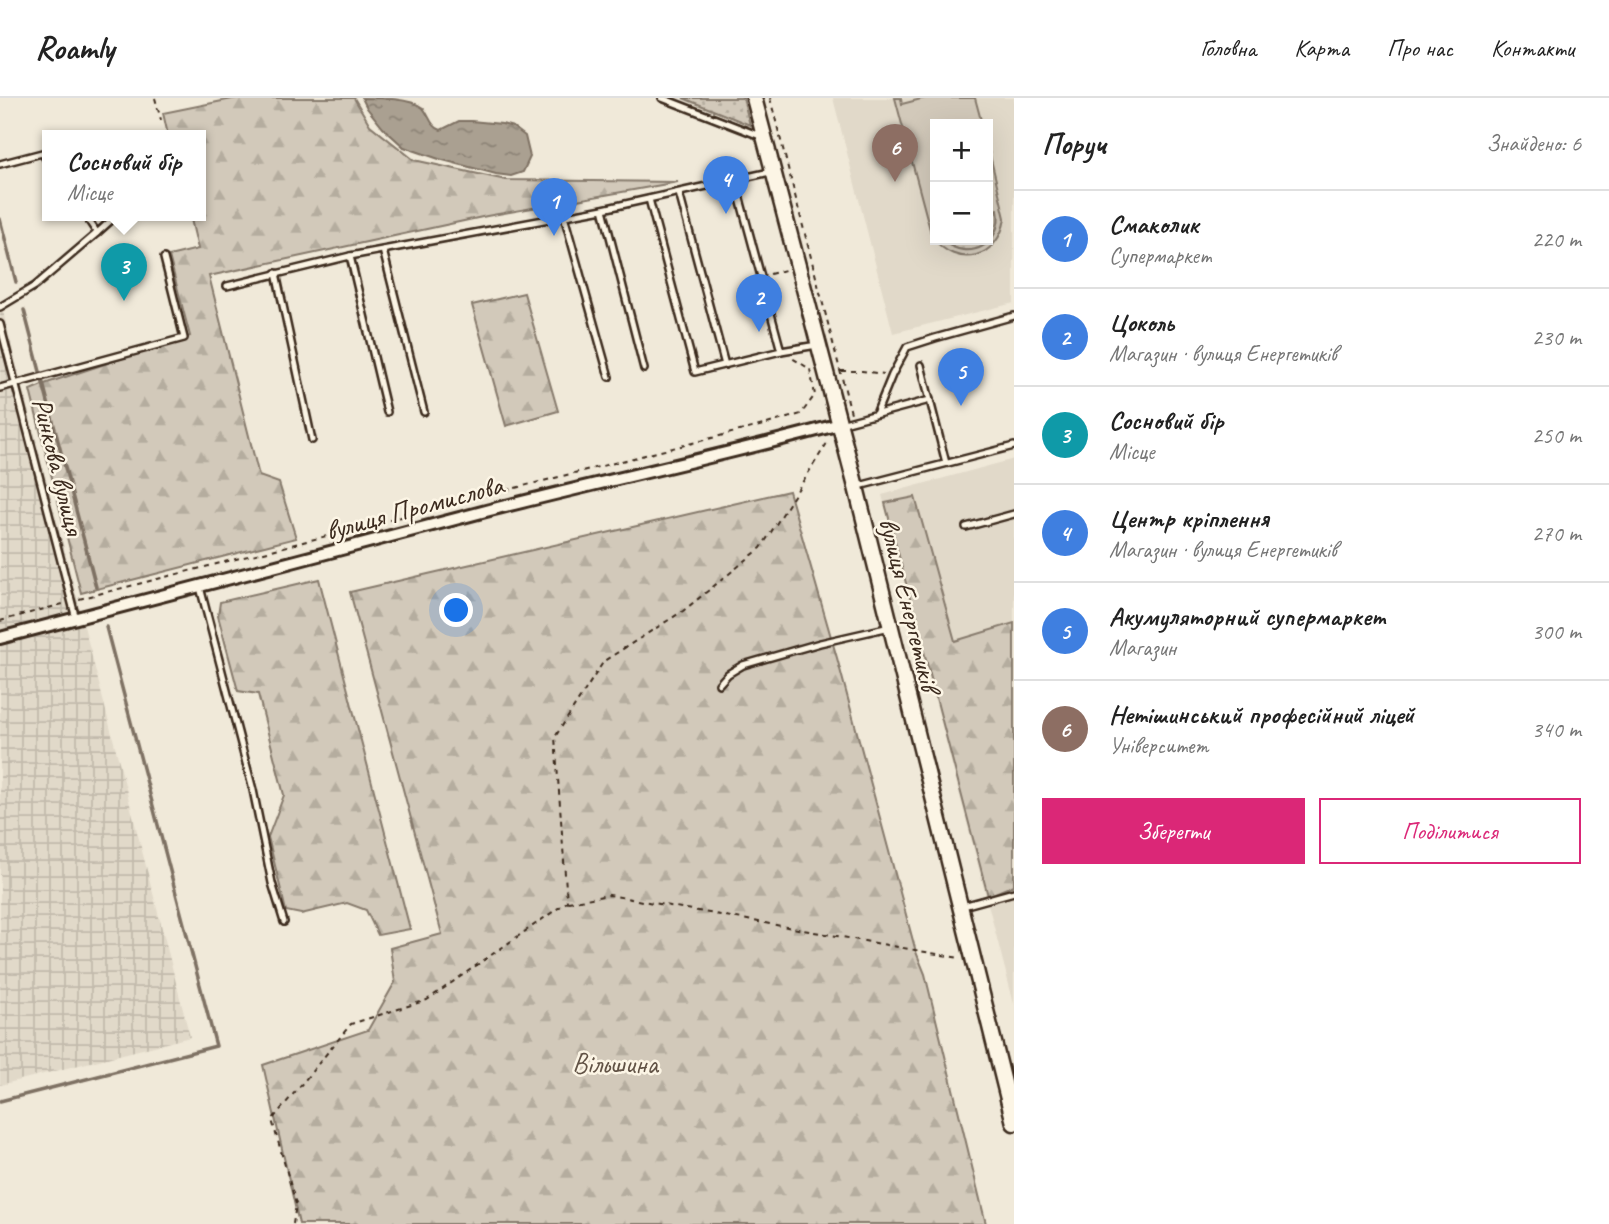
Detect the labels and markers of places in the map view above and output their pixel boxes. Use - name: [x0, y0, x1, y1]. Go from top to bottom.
- pin: 6: [872, 124, 918, 182]
- pin: 4: [703, 156, 749, 214]
- pin: 1: [531, 178, 577, 236]
- pin: 3: [101, 243, 147, 301]
- pin: 2: [736, 274, 782, 332]
- pin: 5: [938, 348, 984, 406]

